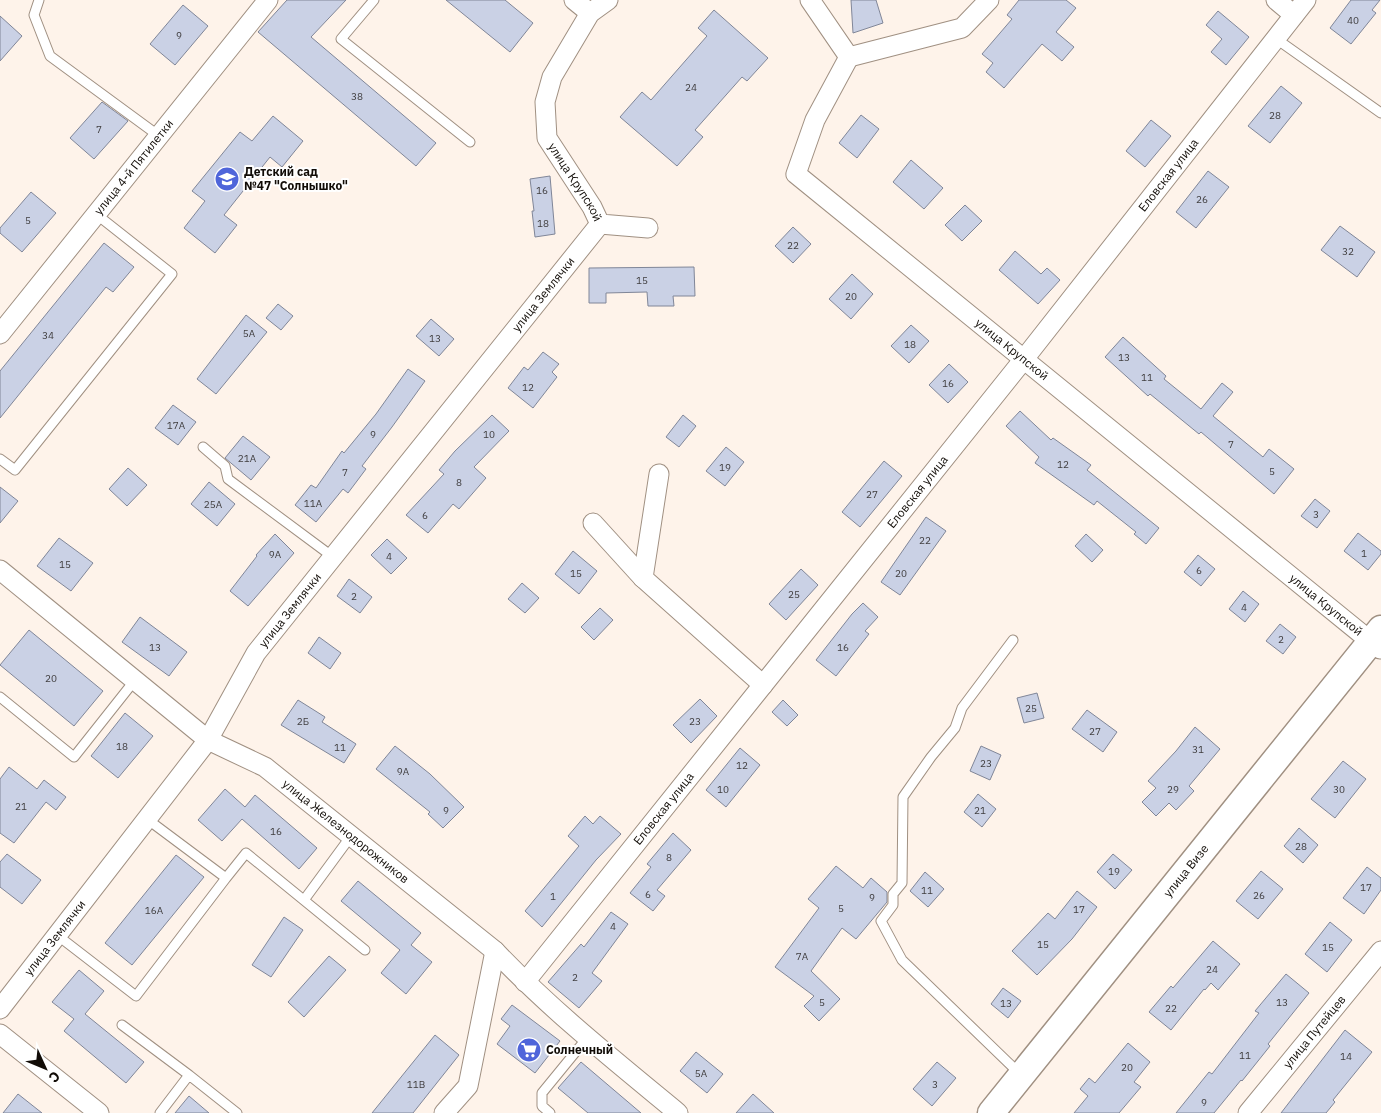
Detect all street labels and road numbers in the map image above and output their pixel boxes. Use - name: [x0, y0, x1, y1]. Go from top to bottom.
- street label: улица 4-й Пятилетки: [91, 116, 176, 218]
- street label: Еловская улица: [1135, 135, 1202, 214]
- street label: улица Крупской: [545, 140, 606, 224]
- street label: улица Землячки: [509, 254, 578, 335]
- street label: улица Крупской: [972, 315, 1052, 383]
- street label: Еловская улица: [884, 452, 951, 531]
- street label: улица Землячки: [255, 570, 324, 650]
- street label: улица Крупской: [1287, 570, 1366, 639]
- street label: Еловская улица: [630, 769, 697, 848]
- street label: улица Железнодорожников: [280, 776, 412, 886]
- street label: улица Визе: [1160, 841, 1212, 900]
- street label: улица Землячки: [21, 897, 89, 978]
- street label: улица Путейцев: [1280, 992, 1349, 1071]

